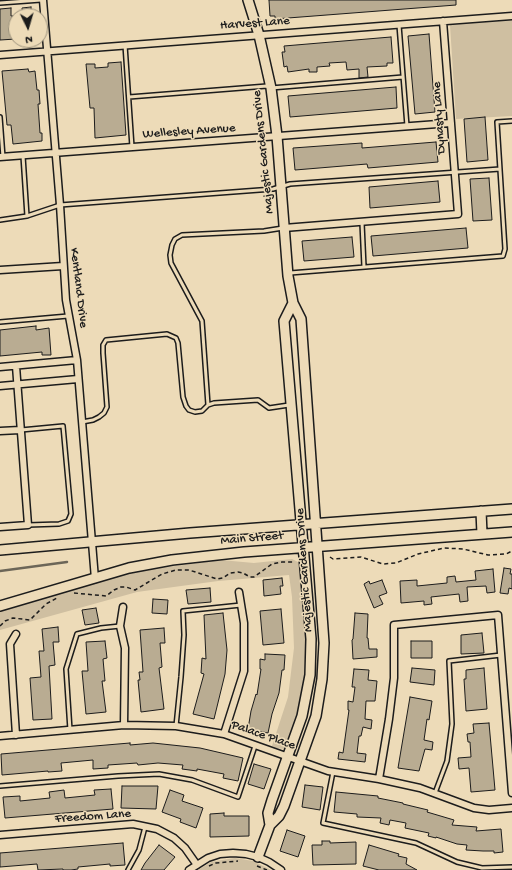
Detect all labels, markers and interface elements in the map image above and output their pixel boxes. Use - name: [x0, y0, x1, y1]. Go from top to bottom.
- north arrow: [8, 8, 48, 48]
- street label: Harvest Lane: [220, 14, 290, 34]
- text: N: [25, 33, 33, 45]
- street label: Dynasty Lane: [430, 81, 450, 155]
- street label: Majestic Gardens Drive: [250, 90, 278, 214]
- street label: Wellesley Avenue: [142, 121, 236, 143]
- street label: Kentland Drive: [65, 247, 91, 329]
- street label: Majestic Gardens Drive: [293, 508, 317, 632]
- street label: Main Street: [220, 528, 284, 550]
- street label: Palace Place: [229, 718, 297, 754]
- street label: Freedom Lane: [54, 807, 132, 827]

